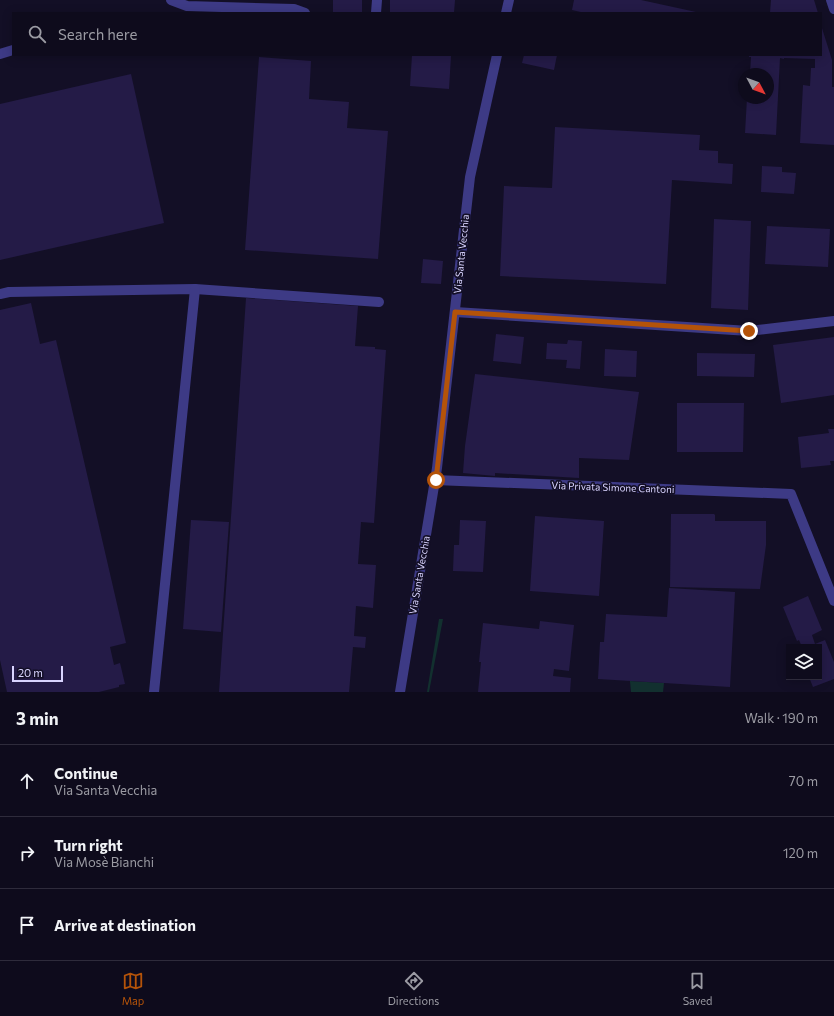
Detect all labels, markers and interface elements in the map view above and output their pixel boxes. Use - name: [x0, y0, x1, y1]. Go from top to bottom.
- search box: [12, 12, 822, 56]
- icon: search: [26, 23, 48, 45]
- text: Search here: [58, 25, 137, 43]
- north arrow: [738, 68, 774, 104]
- street label: Via Santa Vecchia: [451, 214, 471, 294]
- route end: [740, 322, 758, 340]
- route start: [427, 471, 445, 489]
- street label: Via Privata Simone Cantoni: [551, 479, 675, 495]
- street label: Via Santa Vecchia: [406, 535, 432, 615]
- map controls: [786, 644, 822, 680]
- button: layers: [786, 644, 822, 680]
- scale bar: [12, 664, 63, 683]
- text: 20 m: [18, 666, 43, 679]
- text: 3 min: [16, 708, 59, 729]
- text: Walk · 190 m: [744, 710, 818, 726]
- text: Continue: [54, 764, 118, 782]
- icon: ahead: [16, 770, 38, 792]
- text: 70 m: [789, 773, 818, 789]
- text: Via Santa Vecchia: [54, 782, 157, 798]
- text: Turn right: [54, 836, 123, 854]
- icon: right: [16, 842, 38, 864]
- text: 120 m: [783, 845, 818, 861]
- text: Via Mosè Bianchi: [54, 854, 154, 870]
- icon: arrive: [16, 914, 38, 936]
- text: Arrive at destination: [54, 916, 196, 934]
- tab: Map: [122, 970, 144, 1007]
- tab: Directions: [388, 970, 439, 1007]
- tab: Saved: [683, 970, 712, 1007]

